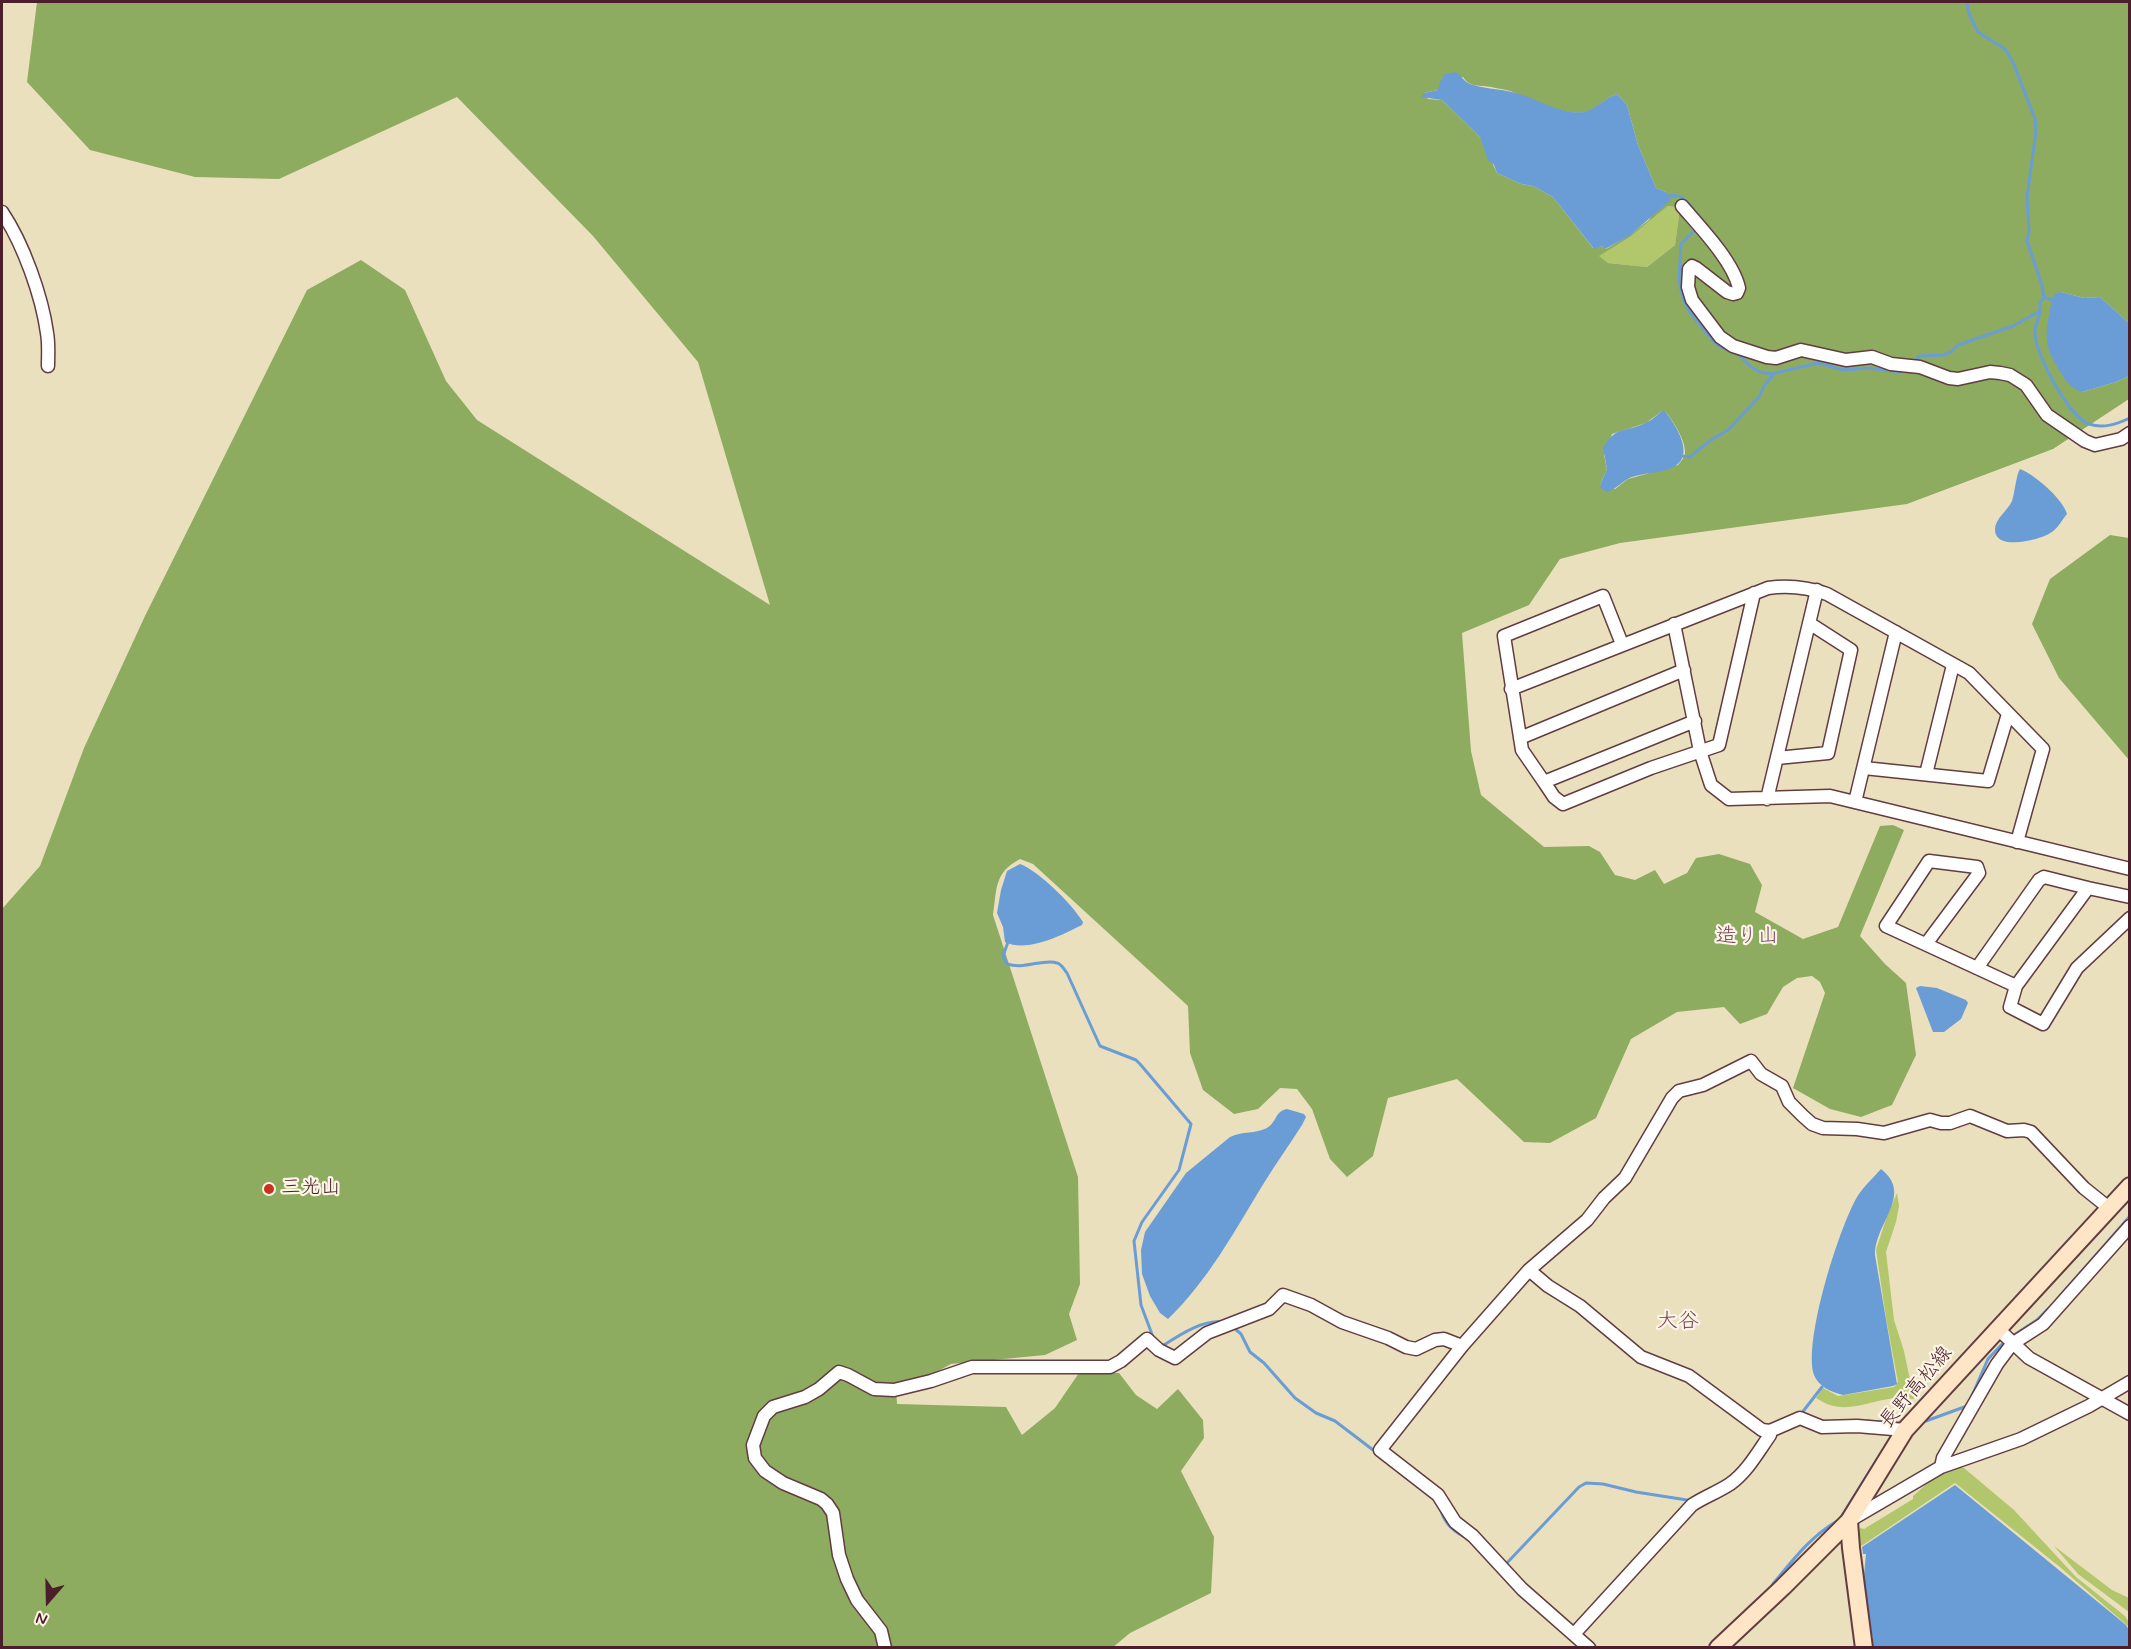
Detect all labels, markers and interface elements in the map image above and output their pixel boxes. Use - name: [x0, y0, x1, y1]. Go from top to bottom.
- district label: 造り山: [1716, 925, 1778, 951]
- place label: 三光山: [281, 1177, 341, 1201]
- marker: 三光山: [262, 1182, 276, 1196]
- district label: 大谷: [1657, 1310, 1699, 1336]
- street label: 長野高松線: [1876, 1342, 1958, 1434]
- north arrow: [18, 1571, 78, 1631]
- text: N: [33, 1607, 50, 1630]

